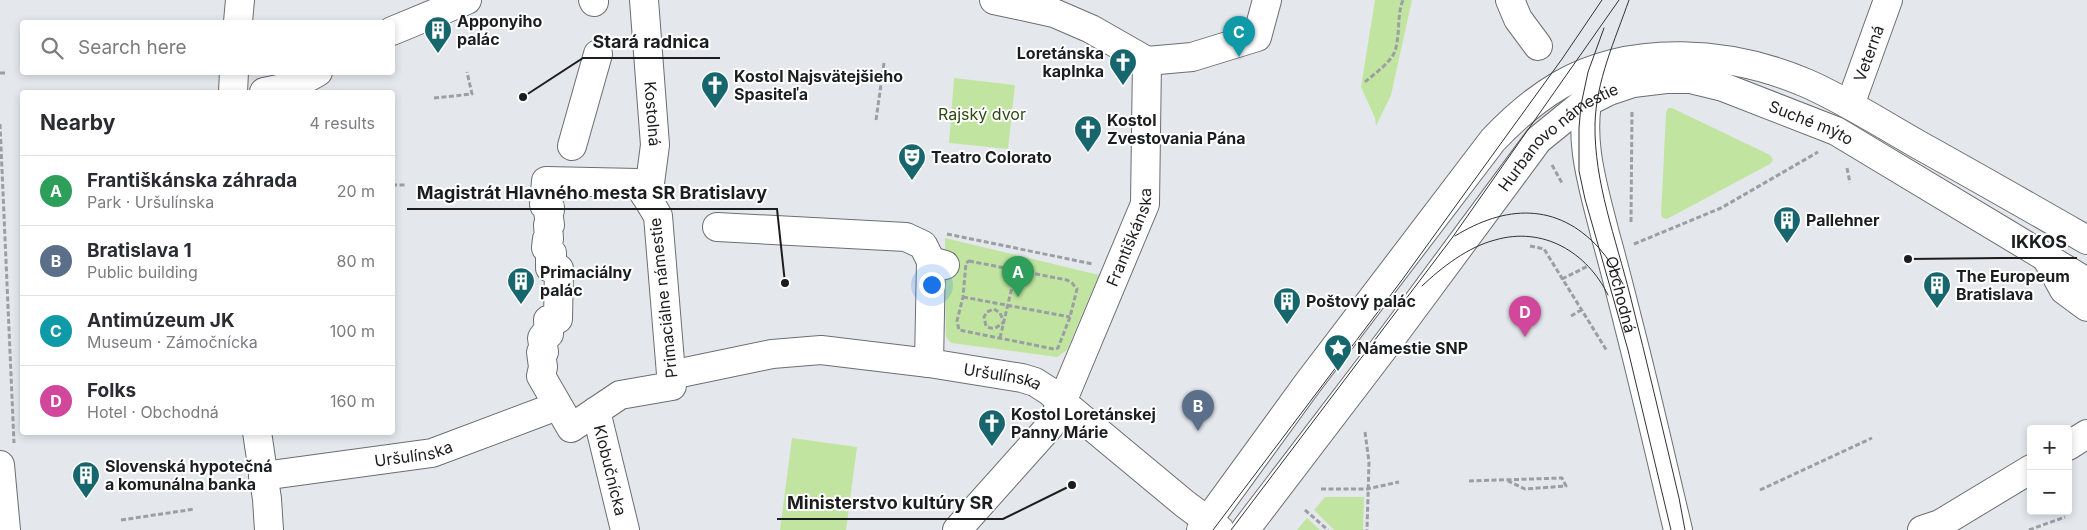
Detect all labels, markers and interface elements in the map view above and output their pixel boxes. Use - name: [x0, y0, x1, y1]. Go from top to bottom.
- place label: Apponyiho palác: [457, 11, 543, 49]
- building icon: Apponyiho palác: [423, 15, 453, 54]
- pin: C: [1223, 16, 1255, 57]
- search box: [20, 20, 395, 75]
- street label: Veterná: [1849, 22, 1888, 84]
- callout: Stará radnica: [583, 25, 720, 58]
- text: Stará radnica: [593, 31, 709, 52]
- icon: search: [38, 34, 66, 62]
- text: Search here: [78, 36, 187, 59]
- place label: Loretánska kaplnka: [1017, 43, 1104, 81]
- church icon: Loretánska kaplnka: [1108, 47, 1138, 86]
- place label: Kostol Najsvätejšieho Spasiteľa: [734, 66, 903, 104]
- church icon: Kostol Najsvätejšieho Spasiteľa: [700, 70, 730, 109]
- street label: Hurbanovo námestie: [1494, 79, 1621, 195]
- street label: Kostolná: [640, 80, 665, 147]
- street label: Suché mýto: [1766, 96, 1857, 149]
- park label: Rajský dvor: [938, 104, 1026, 124]
- text: Nearby: [40, 110, 115, 135]
- place label: Kostol Zvestovania Pána: [1107, 110, 1245, 148]
- text: 4 results: [310, 113, 375, 133]
- church icon: Kostol Zvestovania Pána: [1073, 114, 1103, 153]
- theatre icon: Teatro Colorato: [897, 142, 927, 181]
- place label: Teatro Colorato: [931, 147, 1052, 167]
- text: Františkánska záhrada: [87, 169, 297, 192]
- callout: Magistrát Hlavného mesta SR Bratislavy: [407, 176, 777, 209]
- text: A: [50, 181, 62, 201]
- text: 20 m: [337, 181, 375, 201]
- text: Magistrát Hlavného mesta SR Bratislavy: [417, 182, 767, 203]
- street label: Františkánska: [1102, 188, 1155, 289]
- text: Park · Uršulínska: [87, 192, 214, 212]
- building icon: Pallehner: [1772, 205, 1802, 244]
- place label: Pallehner: [1806, 210, 1880, 230]
- street label: Primaciálne námestie: [645, 217, 681, 379]
- callout: IKKOS: [2001, 225, 2077, 258]
- text: IKKOS: [2011, 231, 2067, 252]
- text: Bratislava 1: [87, 239, 192, 262]
- text: B: [51, 251, 61, 271]
- text: 80 m: [336, 251, 375, 271]
- street label: Obchodná: [1602, 254, 1640, 335]
- pin: A: [1002, 256, 1034, 297]
- text: Public building: [87, 262, 198, 282]
- place label: Primaciálny palác: [540, 262, 632, 300]
- building icon: Primaciálny palác: [506, 266, 536, 305]
- place label: The Europeum Bratislava: [1956, 266, 2070, 304]
- building icon: The Europeum Bratislava: [1922, 270, 1952, 309]
- your location: [919, 272, 945, 298]
- building icon: Poštový palác: [1272, 286, 1302, 325]
- place label: Poštový palác: [1306, 291, 1416, 311]
- pin: D: [1509, 296, 1541, 337]
- text: Antimúzeum JK: [87, 309, 235, 332]
- text: C: [50, 321, 62, 341]
- text: 100 m: [330, 321, 375, 341]
- text: Museum · Zámočnícka: [87, 332, 258, 352]
- place icon: Námestie SNP: [1323, 333, 1353, 372]
- place label: Námestie SNP: [1357, 338, 1468, 358]
- street label: Uršulínska: [962, 359, 1046, 394]
- text: Folks: [87, 379, 136, 402]
- pin: B: [1182, 390, 1214, 431]
- text: D: [50, 391, 62, 411]
- text: 160 m: [330, 391, 375, 411]
- text: Hotel · Obchodná: [87, 402, 219, 422]
- place label: Kostol Loretánskej Panny Márie: [1011, 404, 1156, 442]
- church icon: Kostol Loretánskej Panny Márie: [977, 408, 1007, 447]
- street label: Klobučnícka: [590, 423, 631, 518]
- map controls: [2027, 425, 2072, 515]
- button: +: [2027, 425, 2072, 470]
- street label: Uršulínska: [373, 436, 455, 471]
- place label: Slovenská hypotečná a komunálna banka: [105, 456, 273, 494]
- building icon: Slovenská hypotečná a komunálna banka: [71, 460, 101, 499]
- button: −: [2027, 470, 2072, 515]
- callout: Ministerstvo kultúry SR: [777, 486, 1003, 519]
- text: Ministerstvo kultúry SR: [787, 492, 993, 513]

